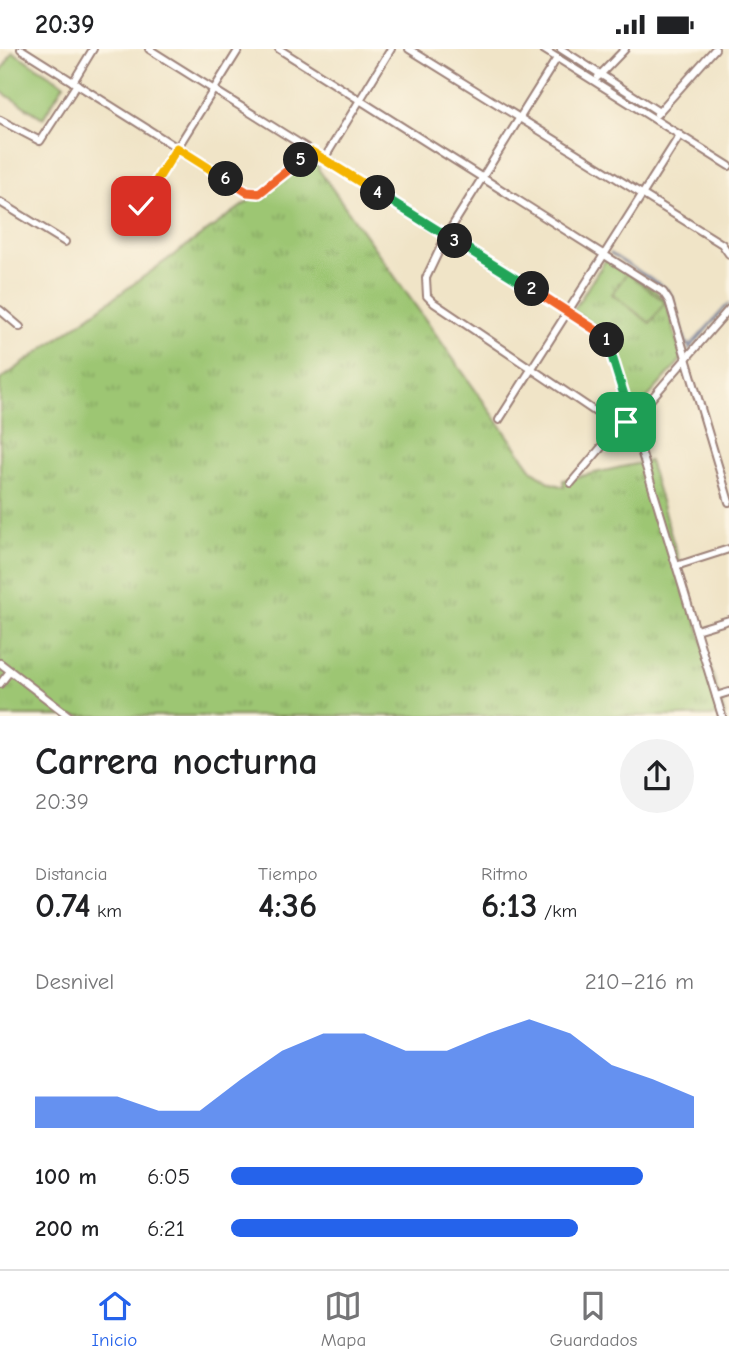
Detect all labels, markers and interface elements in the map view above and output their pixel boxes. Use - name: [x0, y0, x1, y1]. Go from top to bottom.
- text: 20:39: [35, 10, 95, 40]
- pin: 5: [284, 143, 318, 177]
- text: 5: [295, 148, 306, 170]
- pin: 6: [208, 162, 244, 197]
- text: 6: [221, 167, 230, 189]
- pin: [111, 176, 171, 236]
- pin: 4: [360, 176, 396, 211]
- text: 4: [373, 181, 382, 203]
- icon: check: [122, 187, 160, 225]
- pin: 3: [438, 223, 472, 259]
- text: 3: [450, 229, 459, 251]
- pin: 2: [514, 271, 550, 307]
- text: 2: [527, 277, 536, 299]
- pin: 1: [590, 323, 624, 357]
- text: 1: [603, 328, 610, 350]
- pin: [596, 392, 656, 452]
- icon: arrive: [607, 403, 645, 441]
- button: share: [620, 739, 694, 813]
- text: Carrera nocturna: [35, 740, 318, 784]
- text: 20:39: [35, 788, 89, 815]
- text: Distancia: [35, 863, 108, 885]
- text: Tiempo: [258, 863, 318, 885]
- text: Ritmo: [481, 863, 528, 885]
- text: 0.74: [35, 885, 91, 926]
- text: 4:36: [258, 885, 317, 926]
- text: 6:13: [481, 885, 538, 926]
- text: km: [91, 900, 122, 922]
- text: /km: [538, 900, 577, 922]
- text: Desnivel: [35, 968, 114, 995]
- text: 210–216 m: [585, 968, 694, 995]
- text: 100 m: [35, 1163, 97, 1190]
- text: 6:05: [147, 1163, 190, 1190]
- text: 200 m: [35, 1215, 99, 1242]
- text: 6:21: [147, 1215, 185, 1242]
- tab: Inicio: [92, 1287, 137, 1351]
- tab: Mapa: [321, 1287, 366, 1351]
- tab: Guardados: [550, 1287, 637, 1351]

